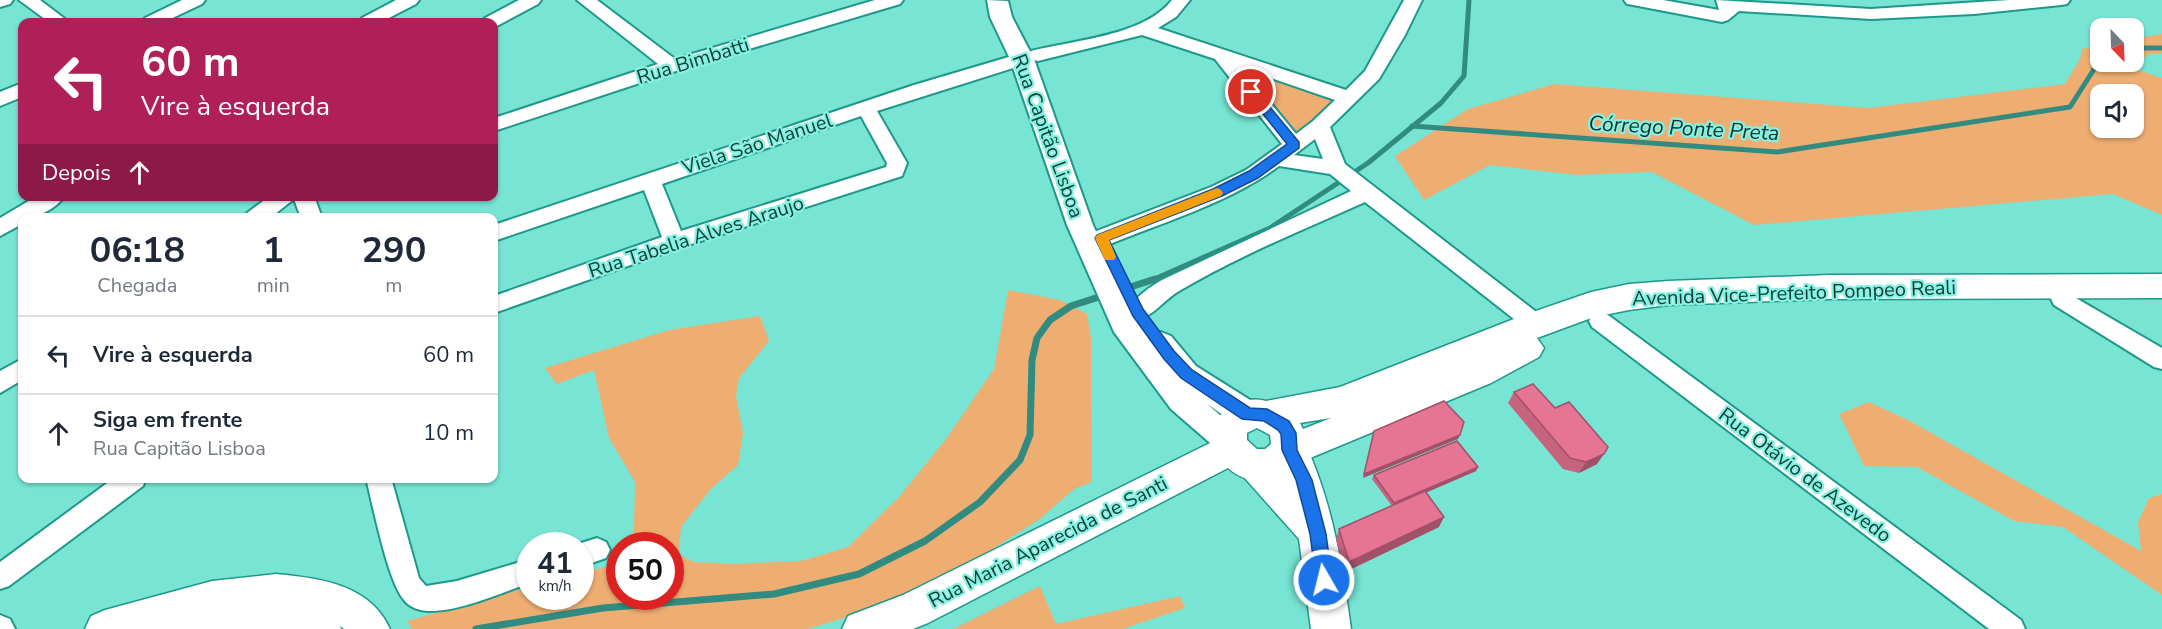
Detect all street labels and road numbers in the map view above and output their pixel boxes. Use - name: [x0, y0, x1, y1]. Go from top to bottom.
- street label: Rua Bimbatti: [633, 31, 753, 91]
- street label: Rua Capitão Lisboa: [1006, 50, 1090, 222]
- street label: Viela São Manuel: [677, 107, 836, 181]
- street label: Rua Tabelia Alves Araujo: [585, 189, 807, 285]
- street label: Avenida Vice-Prefeito Pompeo Reali: [1632, 274, 1956, 312]
- street label: Rua Otávio de Azevedo: [1713, 401, 1897, 549]
- street label: Rua Maria Aparecida de Santi: [924, 470, 1172, 614]

